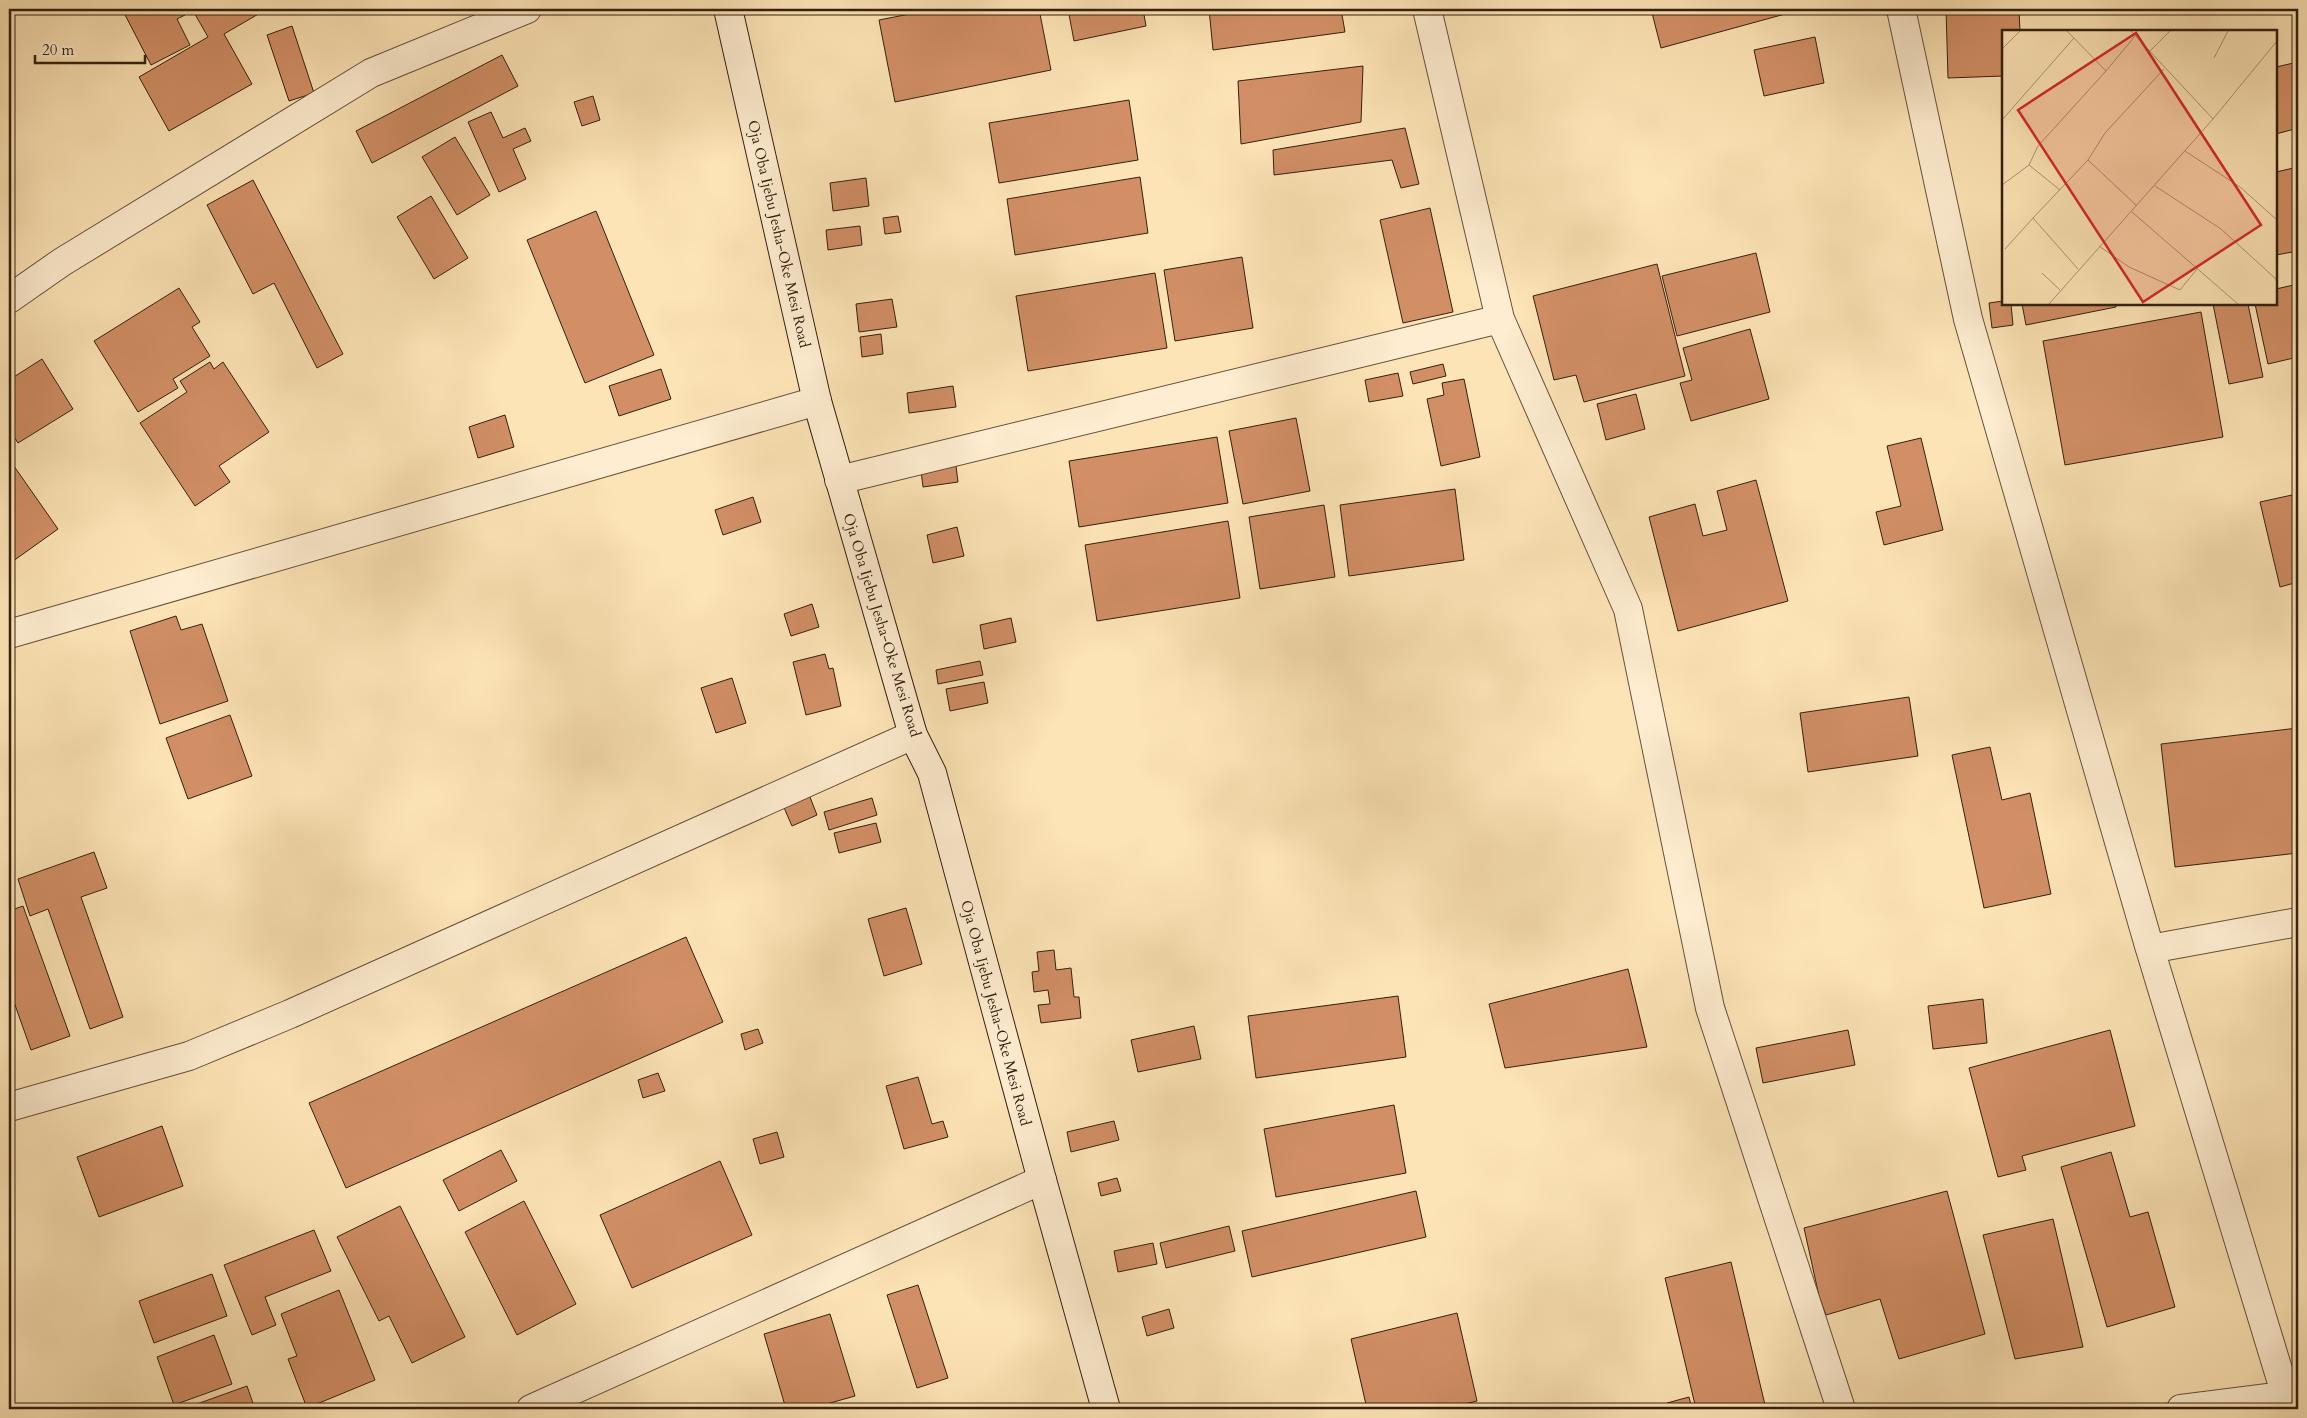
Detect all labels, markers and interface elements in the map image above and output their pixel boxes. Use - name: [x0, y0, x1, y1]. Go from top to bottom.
- inset map: [2002, 30, 2277, 305]
- scale bar: [35, 32, 145, 64]
- text: 20 m: [42, 40, 74, 60]
- street label: Oja Oba Ijebu Jesha-Oke Mesi Road: [743, 118, 815, 350]
- street label: Oja Oba Ijebu Jesha-Oke Mesi Road: [838, 511, 926, 739]
- street label: Oja Oba Ijebu Jesha-Oke Mesi Road: [956, 898, 1036, 1128]

